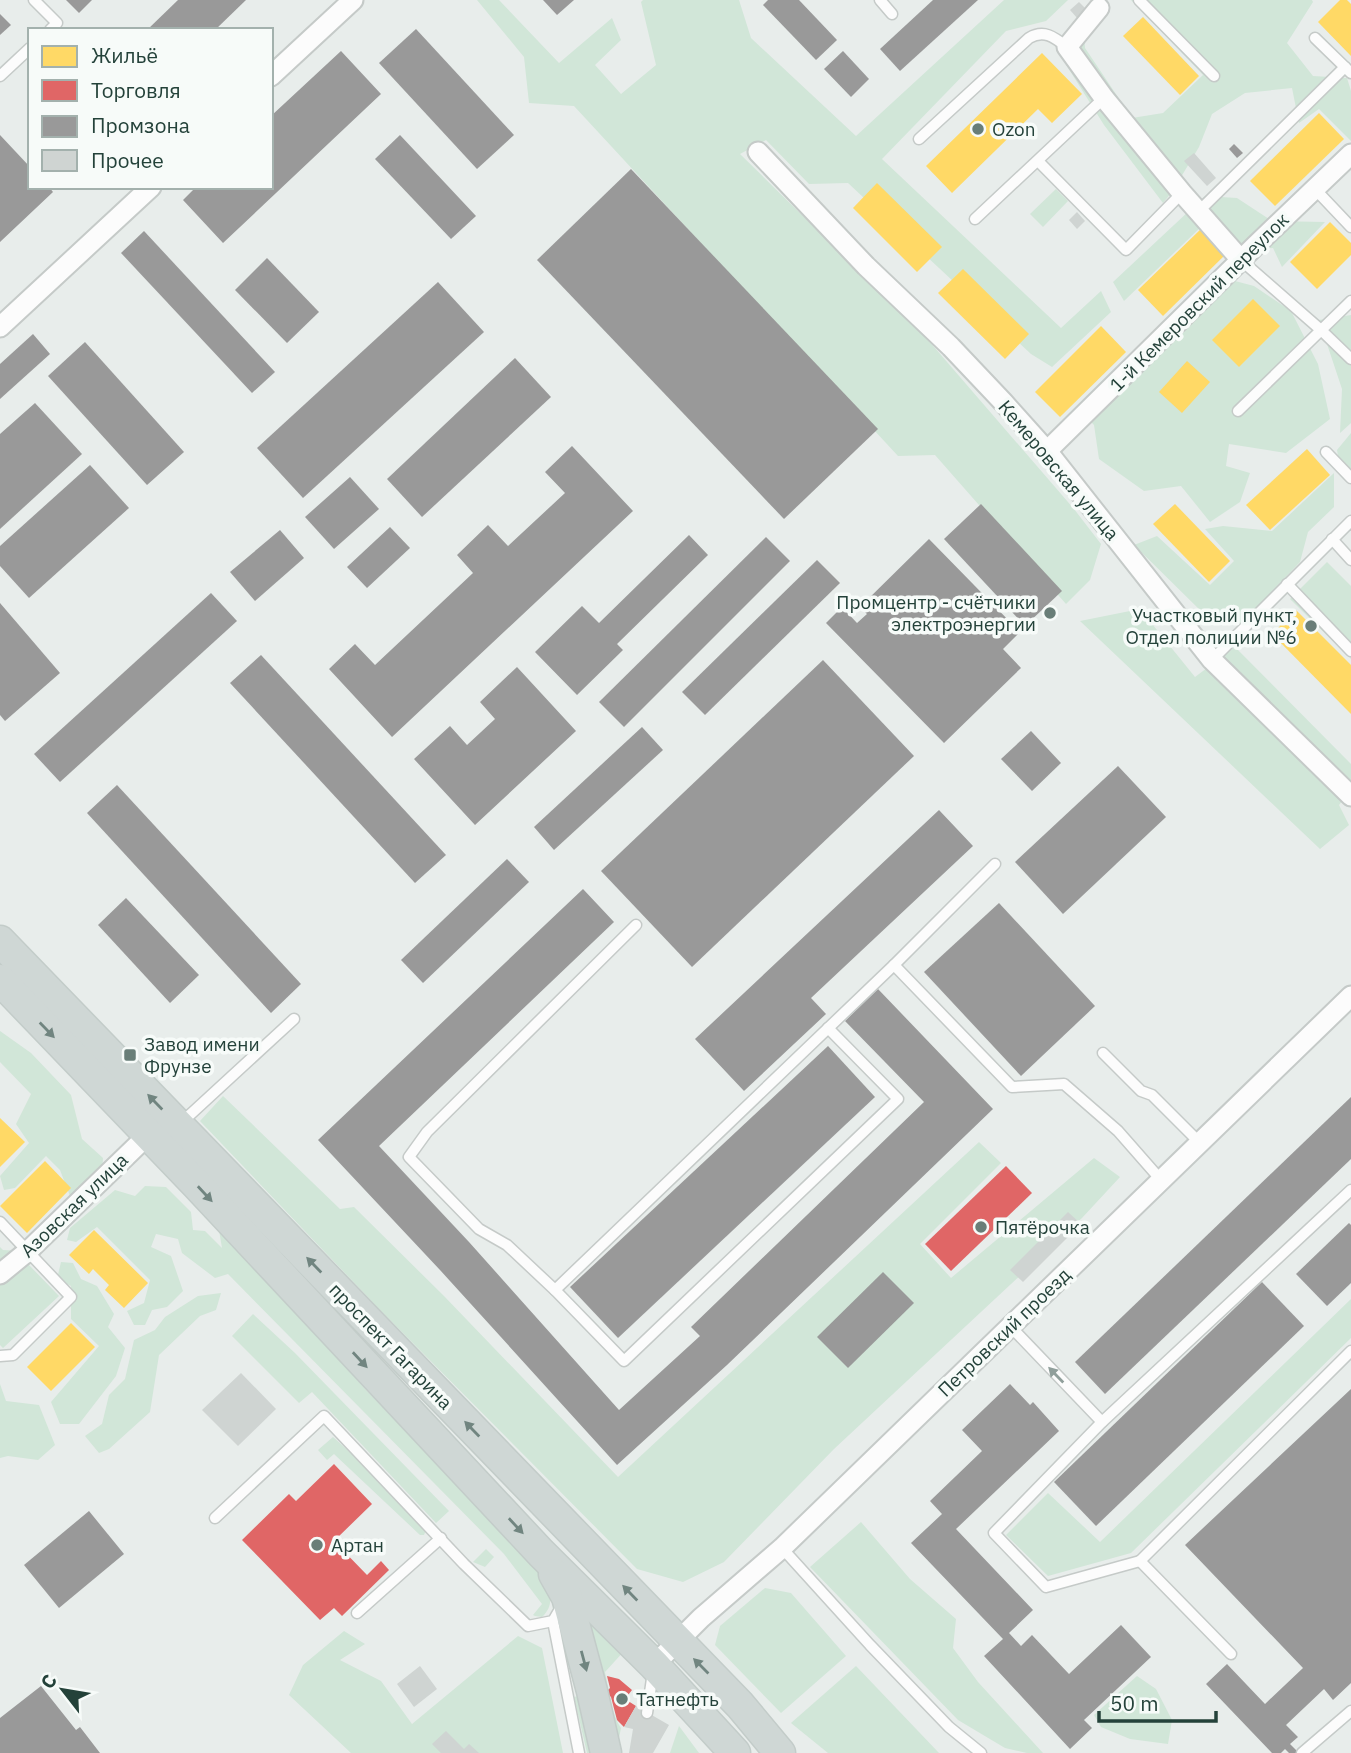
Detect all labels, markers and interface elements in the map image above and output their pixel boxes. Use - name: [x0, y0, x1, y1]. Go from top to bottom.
- legend: [28, 28, 273, 189]
- text: Жильё: [91, 41, 158, 69]
- text: Торговля: [91, 76, 181, 104]
- text: Промзона: [91, 111, 190, 139]
- place label: Ozon: [992, 117, 1036, 141]
- marker: Ozon: [970, 121, 986, 137]
- text: Прочее: [91, 146, 164, 174]
- street label: 1-й Кемеровский переулок: [1104, 207, 1294, 397]
- street label: Кемеровская улица: [993, 395, 1125, 545]
- place label: Промцентр - счётчики электроэнергии: [836, 590, 1036, 636]
- place label: Участковый пункт, Отдел полиции №6: [1126, 603, 1297, 649]
- marker: Промцентр - счётчики электроэнергии: [1042, 605, 1058, 621]
- marker: Участковый пункт, Отдел полиции №6: [1303, 618, 1319, 634]
- one-way arrow: [39, 1021, 55, 1038]
- place label: Завод имени Фрунзе: [144, 1032, 260, 1078]
- marker: Завод имени Фрунзе: [122, 1047, 138, 1063]
- one-way arrow: [148, 1094, 164, 1111]
- street label: Азовская улица: [15, 1148, 133, 1262]
- one-way arrow: [196, 1185, 212, 1202]
- place label: Пятёрочка: [995, 1215, 1090, 1239]
- marker: Пятёрочка: [973, 1219, 989, 1235]
- one-way arrow: [305, 1257, 322, 1274]
- street label: Петровский проезд: [933, 1262, 1075, 1402]
- street label: проспект Гагарина: [324, 1278, 458, 1414]
- one-way arrow: [352, 1351, 368, 1368]
- one-way arrow: [1048, 1366, 1065, 1383]
- one-way arrow: [464, 1421, 480, 1438]
- one-way arrow: [508, 1517, 524, 1535]
- place label: Артан: [331, 1533, 384, 1557]
- marker: Артан: [309, 1537, 325, 1553]
- one-way arrow: [622, 1585, 638, 1602]
- one-way arrow: [579, 1650, 590, 1672]
- north arrow: [28, 1655, 98, 1725]
- one-way arrow: [694, 1658, 710, 1675]
- text: С: [35, 1670, 62, 1693]
- scale bar: [1099, 1680, 1216, 1724]
- place label: Татнефть: [636, 1687, 719, 1711]
- text: 50 m: [1110, 1689, 1159, 1717]
- marker: Татнефть: [614, 1691, 630, 1707]

